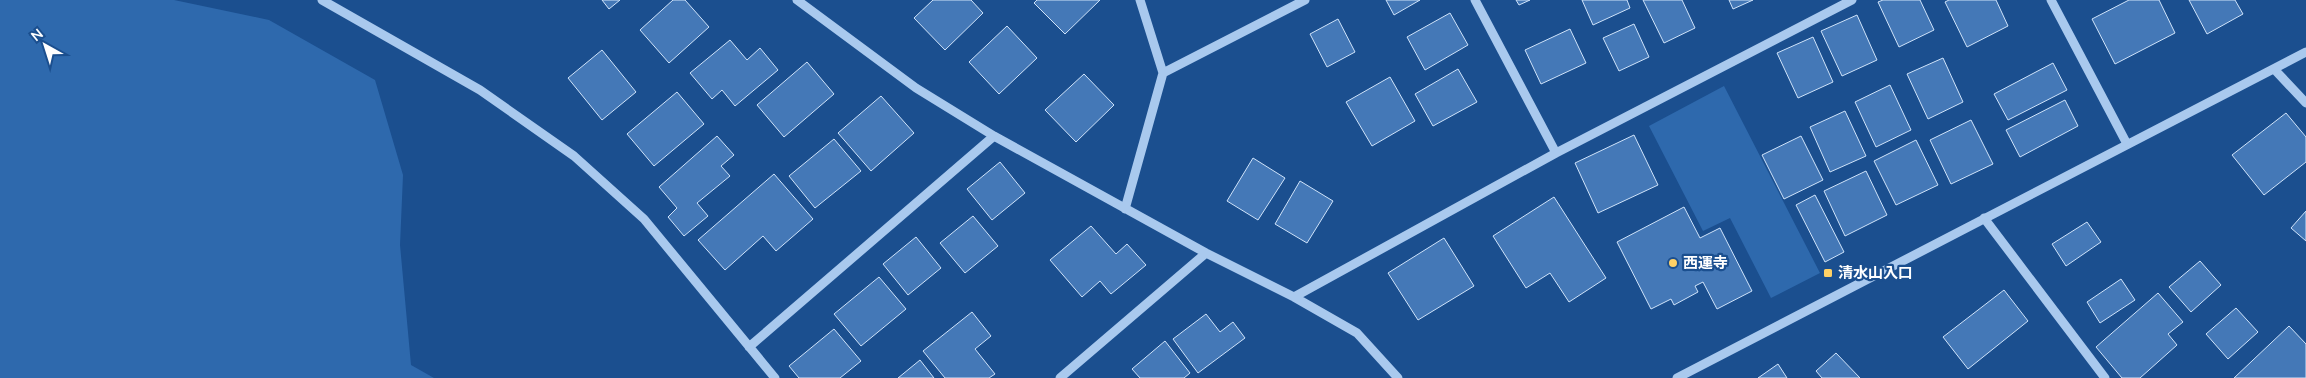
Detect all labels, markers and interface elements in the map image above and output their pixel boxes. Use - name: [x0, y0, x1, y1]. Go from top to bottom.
- north arrow: [20, 20, 70, 70]
- text: N: [27, 25, 47, 46]
- place label: 西運寺: [1683, 253, 1728, 273]
- marker: 西運寺: [1667, 257, 1679, 269]
- place label: 清水山入口: [1838, 263, 1913, 283]
- marker: 清水山入口: [1822, 267, 1834, 279]

